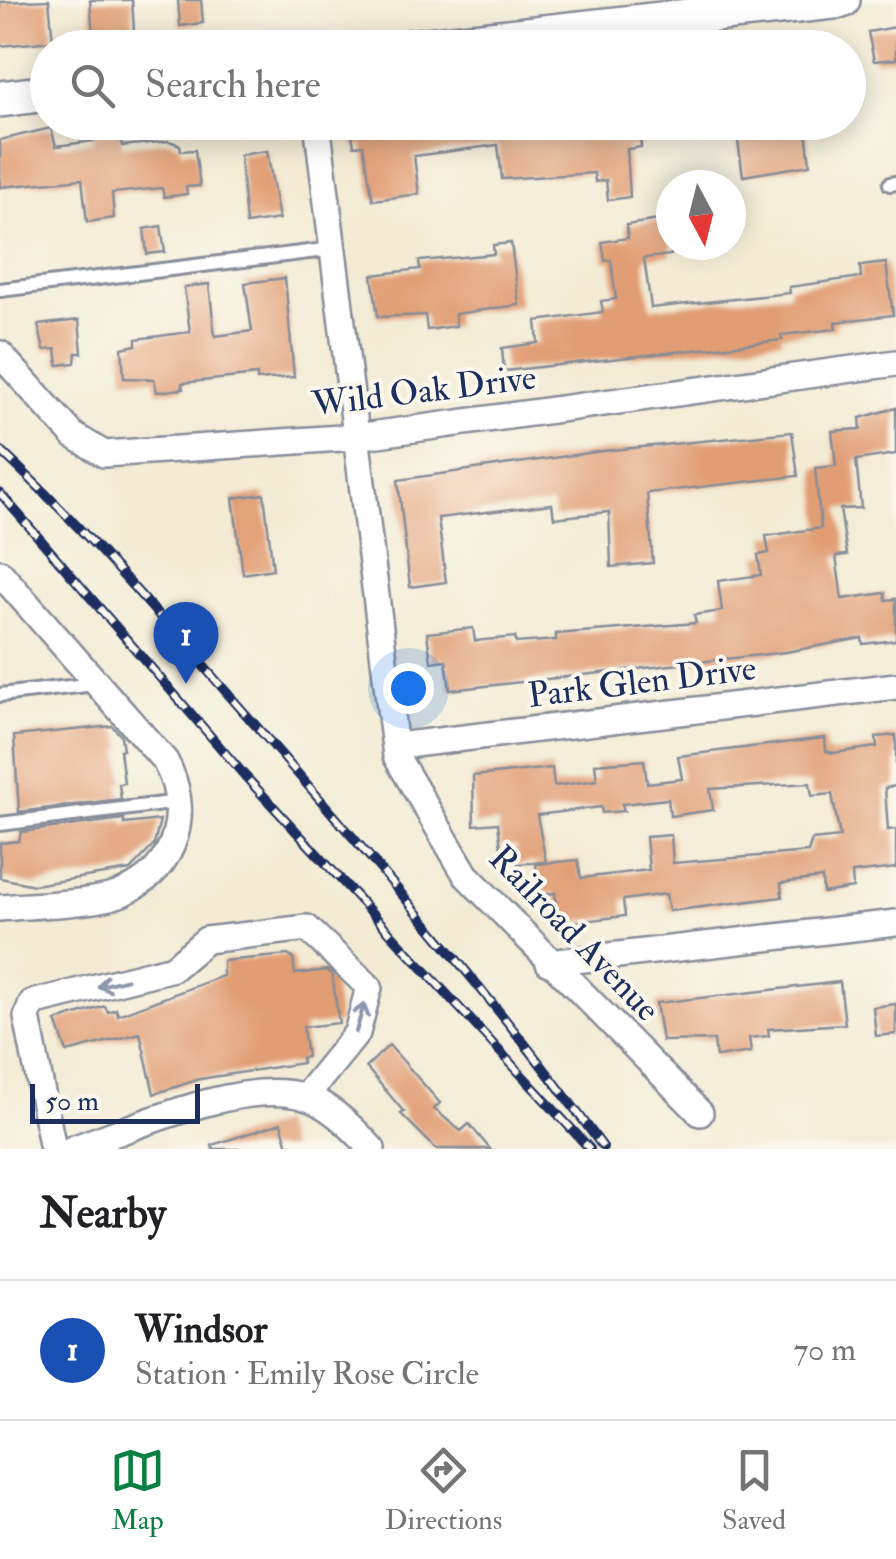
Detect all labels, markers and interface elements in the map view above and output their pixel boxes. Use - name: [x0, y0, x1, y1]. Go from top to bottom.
- search box: [30, 30, 866, 140]
- icon: search: [65, 58, 120, 113]
- text: Search here: [145, 61, 321, 109]
- north arrow: [656, 170, 746, 260]
- street label: Wild Oak Drive: [309, 355, 539, 427]
- pin: 1: [154, 602, 218, 684]
- street label: Park Glen Drive: [526, 646, 759, 718]
- your location: [383, 663, 434, 714]
- street label: Railroad Avenue: [479, 836, 669, 1031]
- one-way arrow: [97, 975, 128, 994]
- one-way arrow: [352, 1002, 371, 1034]
- scale bar: [30, 1079, 200, 1124]
- text: 50 m: [45, 1084, 99, 1119]
- text: Nearby: [40, 1188, 166, 1240]
- text: Windsor: [135, 1306, 267, 1354]
- text: 1: [67, 1330, 78, 1370]
- text: 70 m: [793, 1330, 856, 1370]
- text: Station · Emily Rose Circle: [135, 1354, 479, 1394]
- tab: Map: [110, 1443, 165, 1538]
- tab: Directions: [385, 1443, 502, 1538]
- tab: Saved: [722, 1443, 786, 1538]

